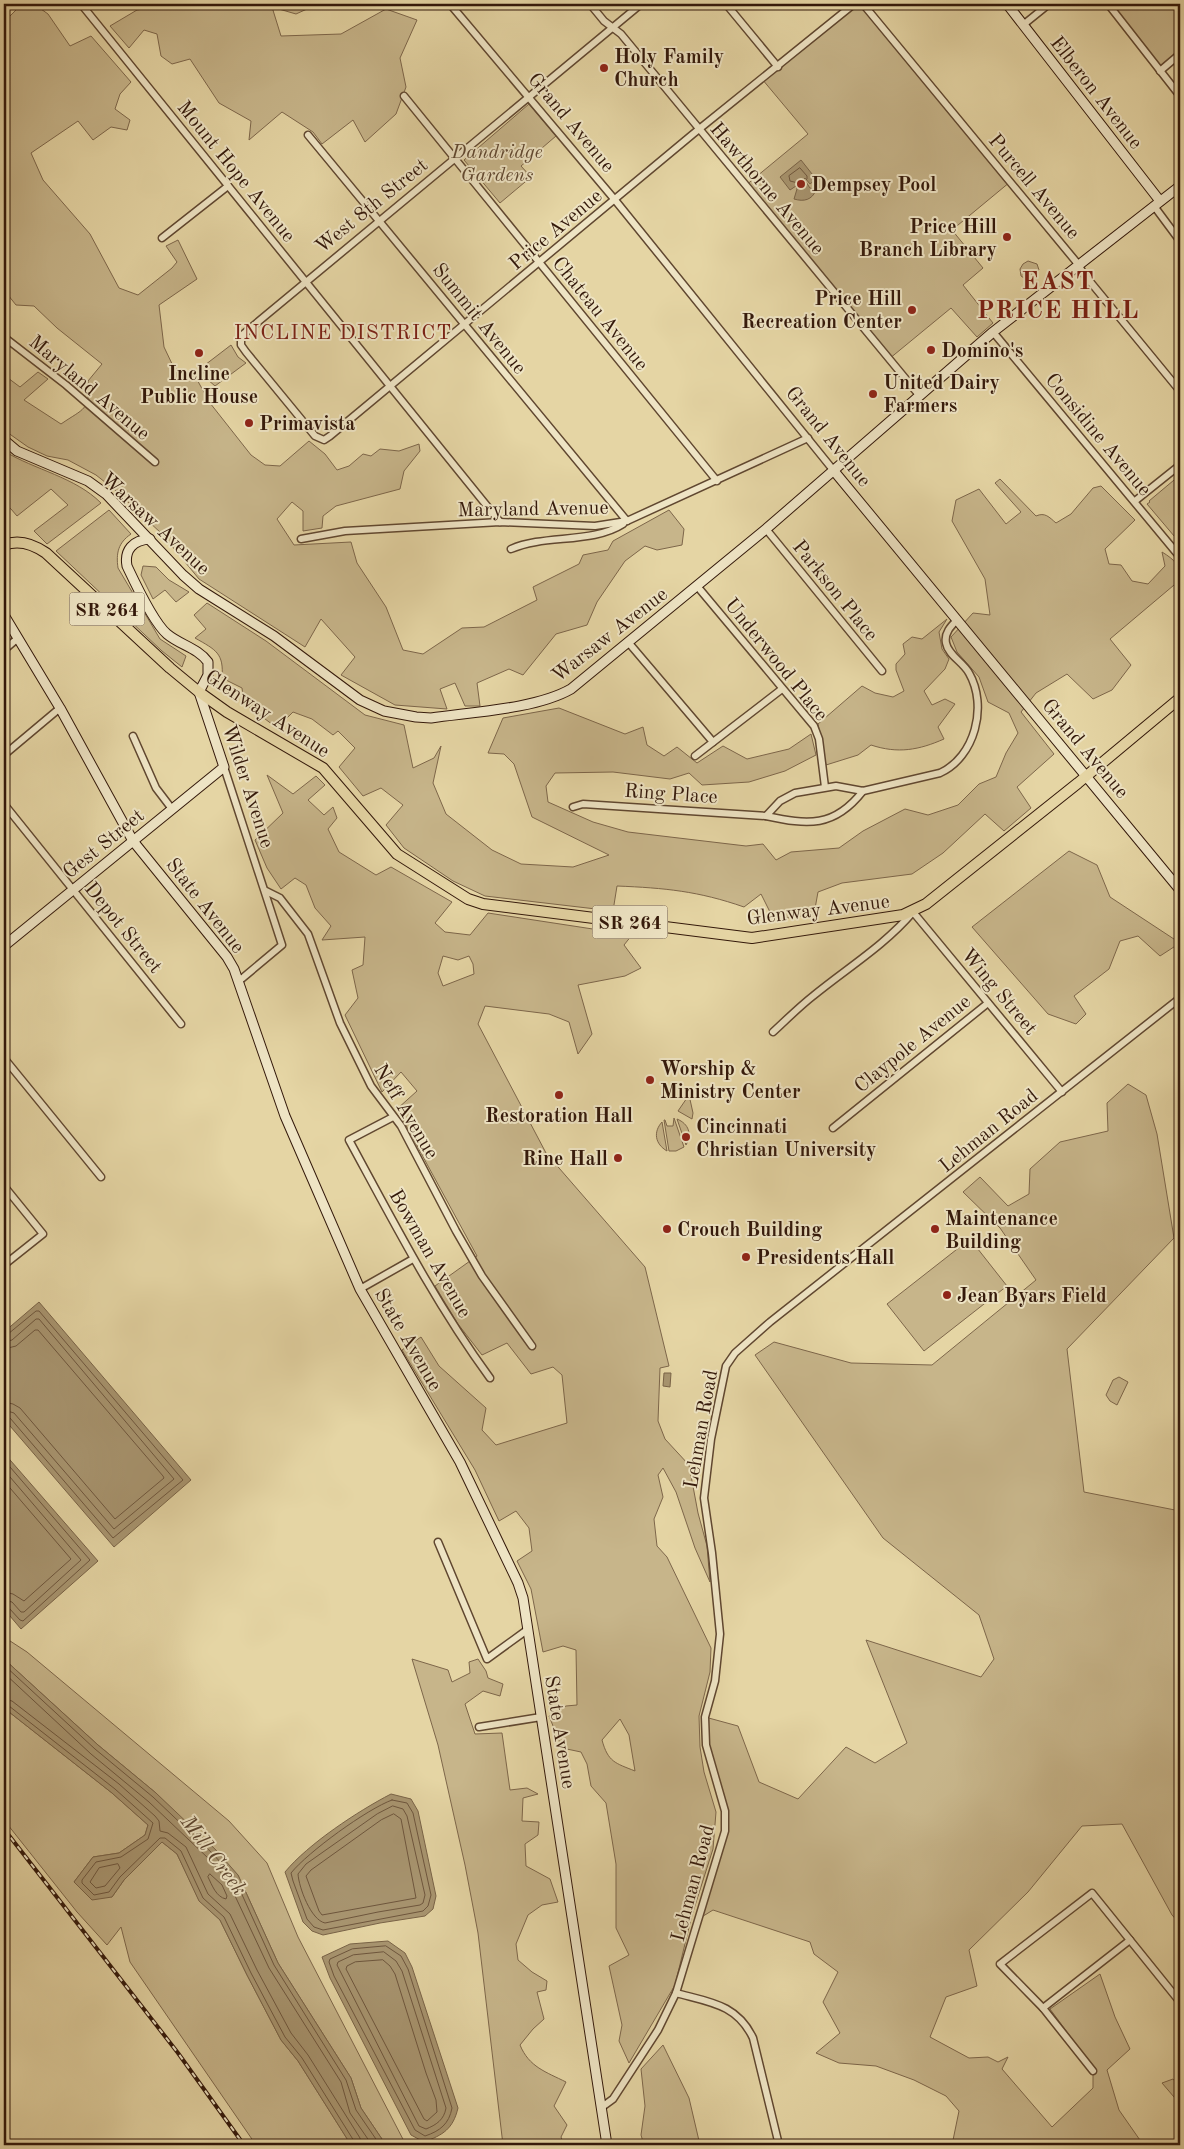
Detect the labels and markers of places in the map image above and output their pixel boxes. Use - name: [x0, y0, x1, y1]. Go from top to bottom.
- place label: Holy Family Church: [614, 48, 724, 91]
- marker: Holy Family Church: [598, 62, 610, 74]
- place label: Dempsey Pool: [811, 176, 936, 196]
- marker: Dempsey Pool: [795, 178, 807, 190]
- place label: Price Hill Branch Library: [859, 218, 997, 261]
- marker: Price Hill Branch Library: [1001, 231, 1013, 243]
- place label: Price Hill Recreation Center: [741, 290, 902, 333]
- marker: Price Hill Recreation Center: [906, 304, 918, 316]
- place label: Domino's: [941, 342, 1023, 362]
- marker: Domino's: [925, 344, 937, 356]
- marker: Incline Public House: [193, 347, 205, 359]
- place label: Incline Public House: [140, 365, 258, 408]
- place label: United Dairy Farmers: [883, 374, 1000, 417]
- marker: United Dairy Farmers: [867, 388, 879, 400]
- place label: Primavista: [259, 415, 355, 435]
- marker: Primavista: [243, 417, 255, 429]
- place label: Worship & Ministry Center: [660, 1060, 801, 1103]
- marker: Worship & Ministry Center: [644, 1074, 656, 1086]
- marker: Restoration Hall: [553, 1089, 565, 1101]
- place label: Restoration Hall: [485, 1107, 633, 1127]
- place label: Cincinnati Christian University: [696, 1118, 876, 1161]
- marker: Cincinnati Christian University: [680, 1131, 692, 1143]
- place label: Rine Hall: [522, 1150, 608, 1170]
- marker: Rine Hall: [612, 1152, 624, 1164]
- place label: Maintenance Building: [945, 1210, 1058, 1253]
- place label: Crouch Building: [677, 1221, 822, 1241]
- marker: Crouch Building: [661, 1223, 673, 1235]
- marker: Maintenance Building: [929, 1223, 941, 1235]
- place label: Presidents Hall: [756, 1249, 894, 1269]
- marker: Presidents Hall: [740, 1251, 752, 1263]
- place label: Jean Byars Field: [957, 1287, 1107, 1307]
- marker: Jean Byars Field: [941, 1289, 953, 1301]

